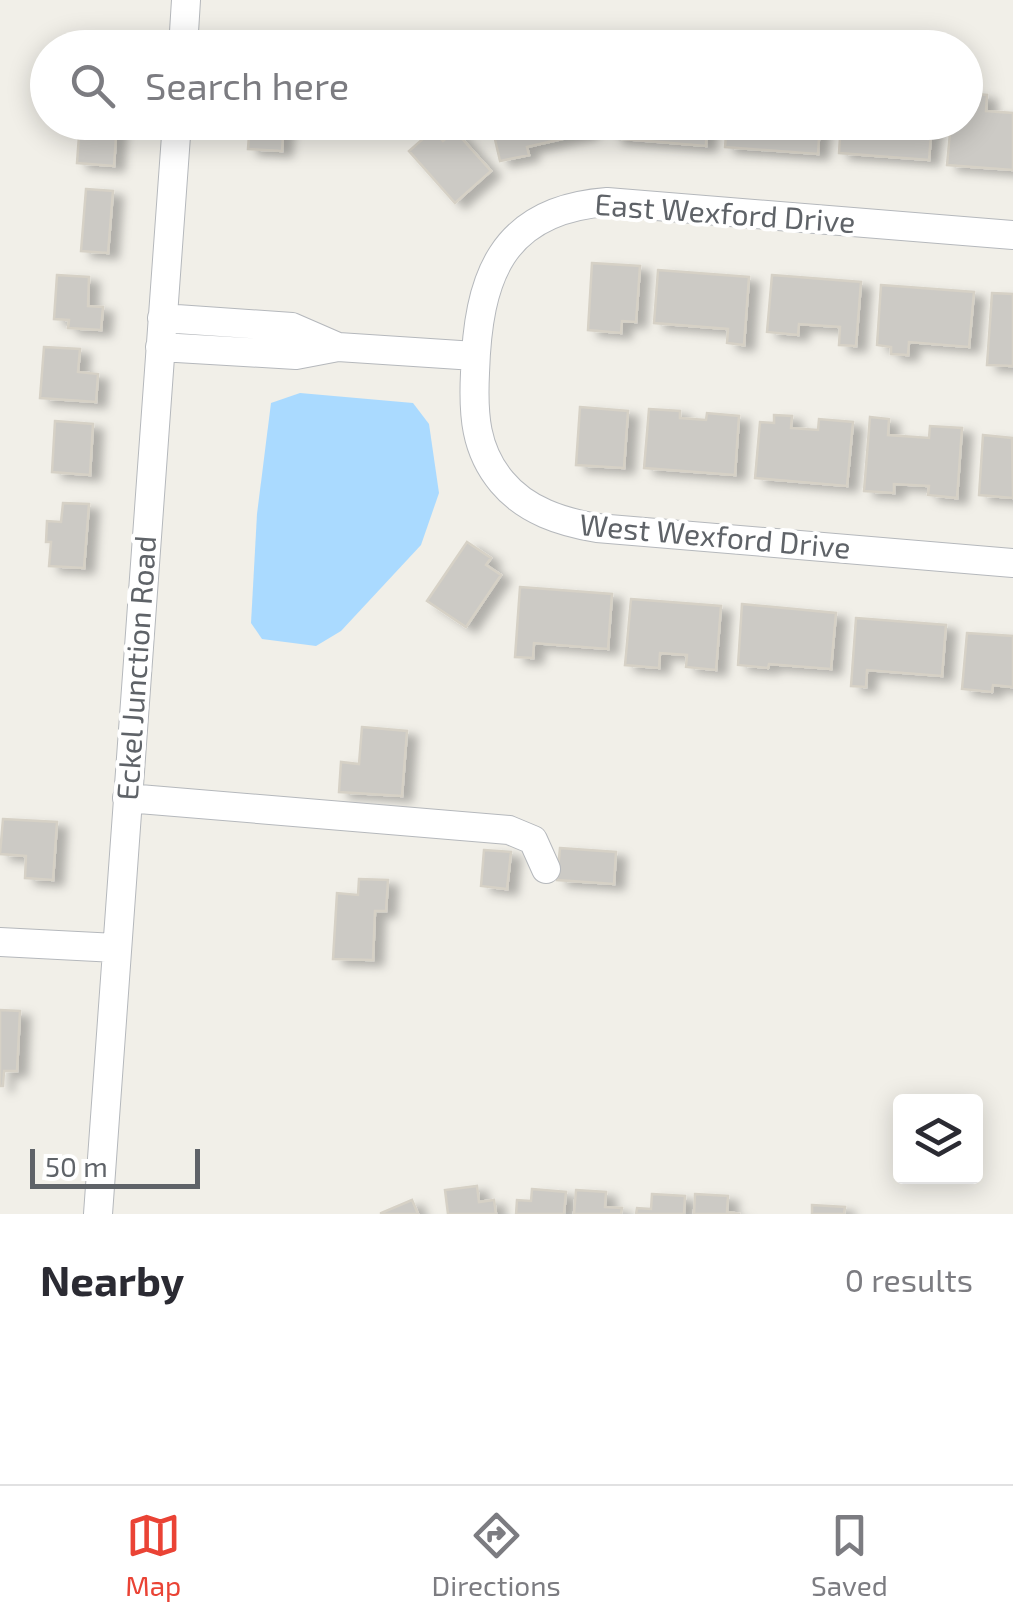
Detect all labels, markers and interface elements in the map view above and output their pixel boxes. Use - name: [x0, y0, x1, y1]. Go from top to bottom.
- search box: [30, 30, 983, 140]
- icon: search: [65, 58, 120, 113]
- text: Search here: [145, 62, 349, 108]
- street label: East Wexford Drive: [594, 185, 857, 239]
- street label: West Wexford Drive: [578, 505, 852, 565]
- street label: Eckel Junction Road: [108, 534, 162, 801]
- map controls: [893, 1094, 983, 1184]
- button: layers: [893, 1094, 983, 1184]
- scale bar: [30, 1144, 200, 1188]
- text: 50 m: [45, 1149, 108, 1183]
- text: Nearby: [40, 1254, 184, 1304]
- text: 0 results: [845, 1260, 973, 1298]
- tab: Map: [125, 1508, 181, 1602]
- tab: Directions: [432, 1508, 561, 1602]
- tab: Saved: [811, 1508, 888, 1602]

